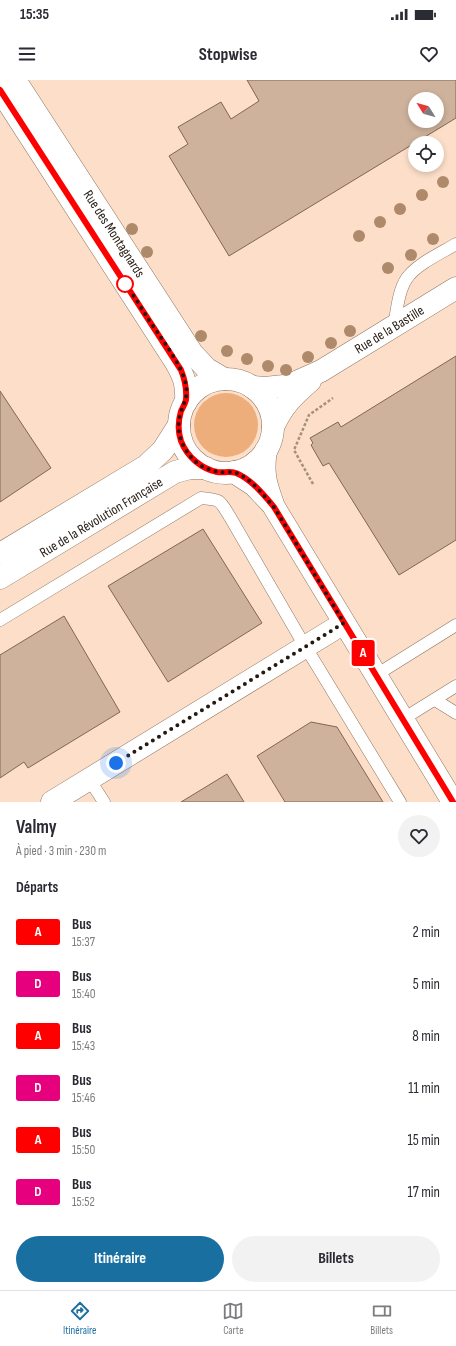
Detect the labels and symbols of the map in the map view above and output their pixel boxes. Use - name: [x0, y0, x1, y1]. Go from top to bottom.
- north arrow: [408, 92, 444, 128]
- street label: Rue des Montagnards: [80, 187, 149, 280]
- unlabelled marker: [116, 275, 134, 293]
- street label: Rue de la Bastille: [351, 301, 427, 357]
- street label: Rue de la Révolution Française: [36, 473, 166, 561]
- line badge: A: [350, 640, 376, 666]
- your location: [106, 753, 126, 773]

